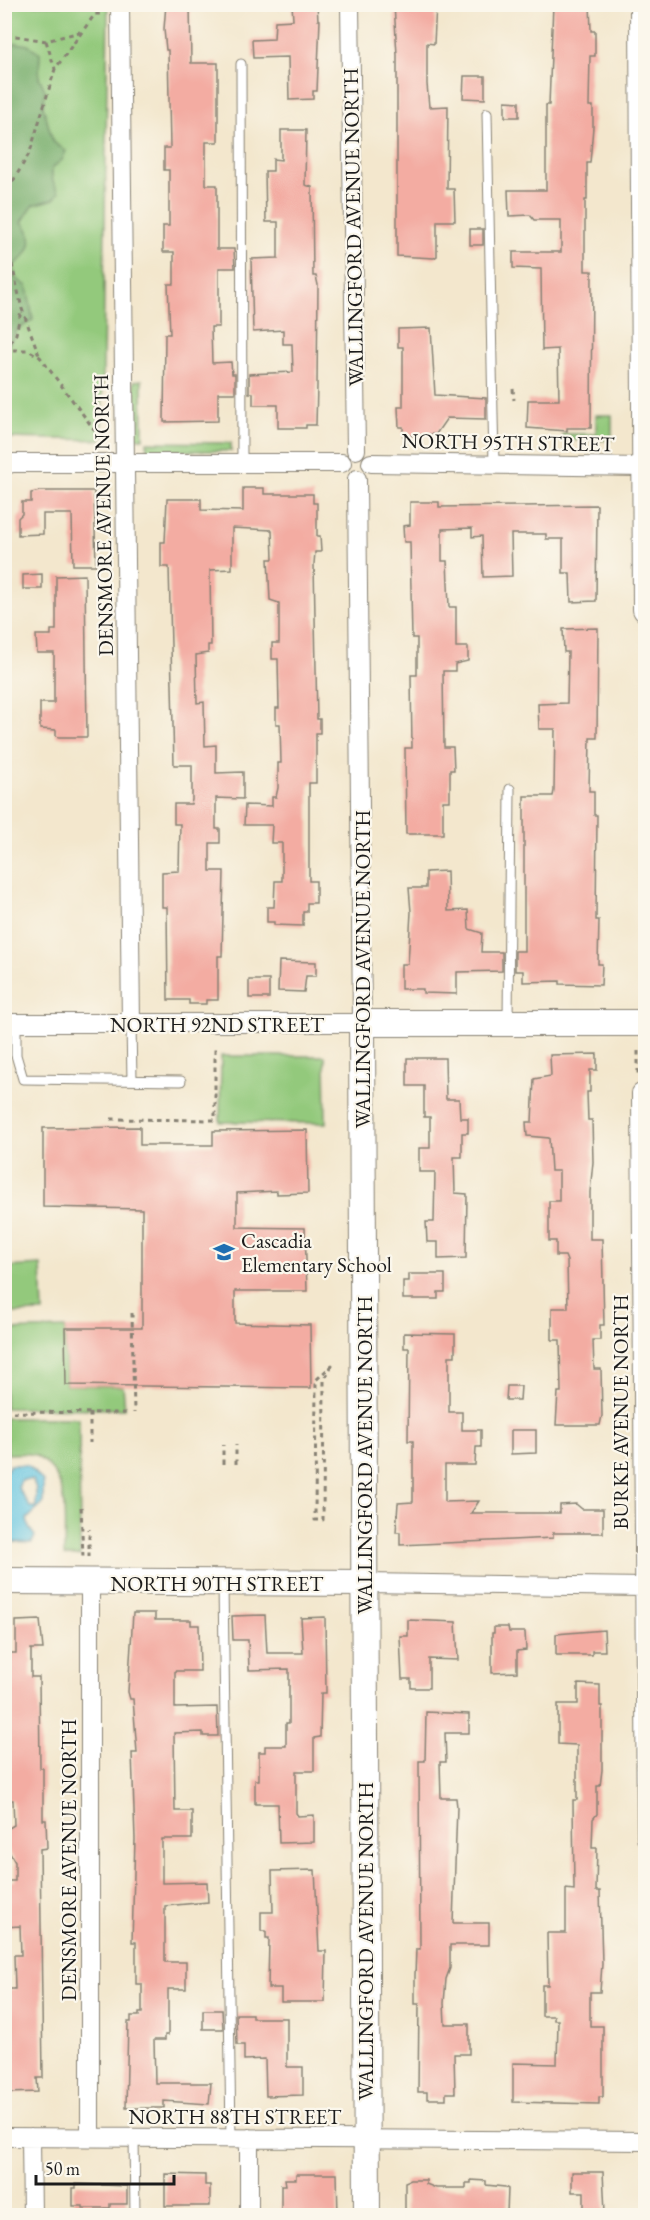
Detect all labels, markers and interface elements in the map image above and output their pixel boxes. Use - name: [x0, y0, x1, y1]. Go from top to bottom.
- street label: WALLINGFORD AVENUE NORTH: [337, 67, 369, 387]
- street label: DENSMORE AVENUE NORTH: [87, 374, 119, 656]
- street label: NORTH 95TH STREET: [401, 427, 616, 457]
- street label: WALLINGFORD AVENUE NORTH: [349, 810, 376, 1128]
- street label: NORTH 92ND STREET: [110, 1011, 325, 1038]
- place label: Cascadia Elementary School: [241, 1227, 392, 1278]
- school or university icon: Cascadia Elementary School: [212, 1240, 236, 1264]
- street label: BURKE AVENUE NORTH: [607, 1294, 634, 1530]
- street label: WALLINGFORD AVENUE NORTH: [351, 1296, 378, 1614]
- street label: NORTH 90TH STREET: [111, 1570, 324, 1597]
- street label: DENSMORE AVENUE NORTH: [55, 1719, 82, 2001]
- street label: WALLINGFORD AVENUE NORTH: [352, 1782, 379, 2100]
- street label: NORTH 88TH STREET: [129, 2103, 342, 2130]
- scale bar: [36, 2148, 174, 2186]
- text: 50 m: [45, 2157, 80, 2180]

